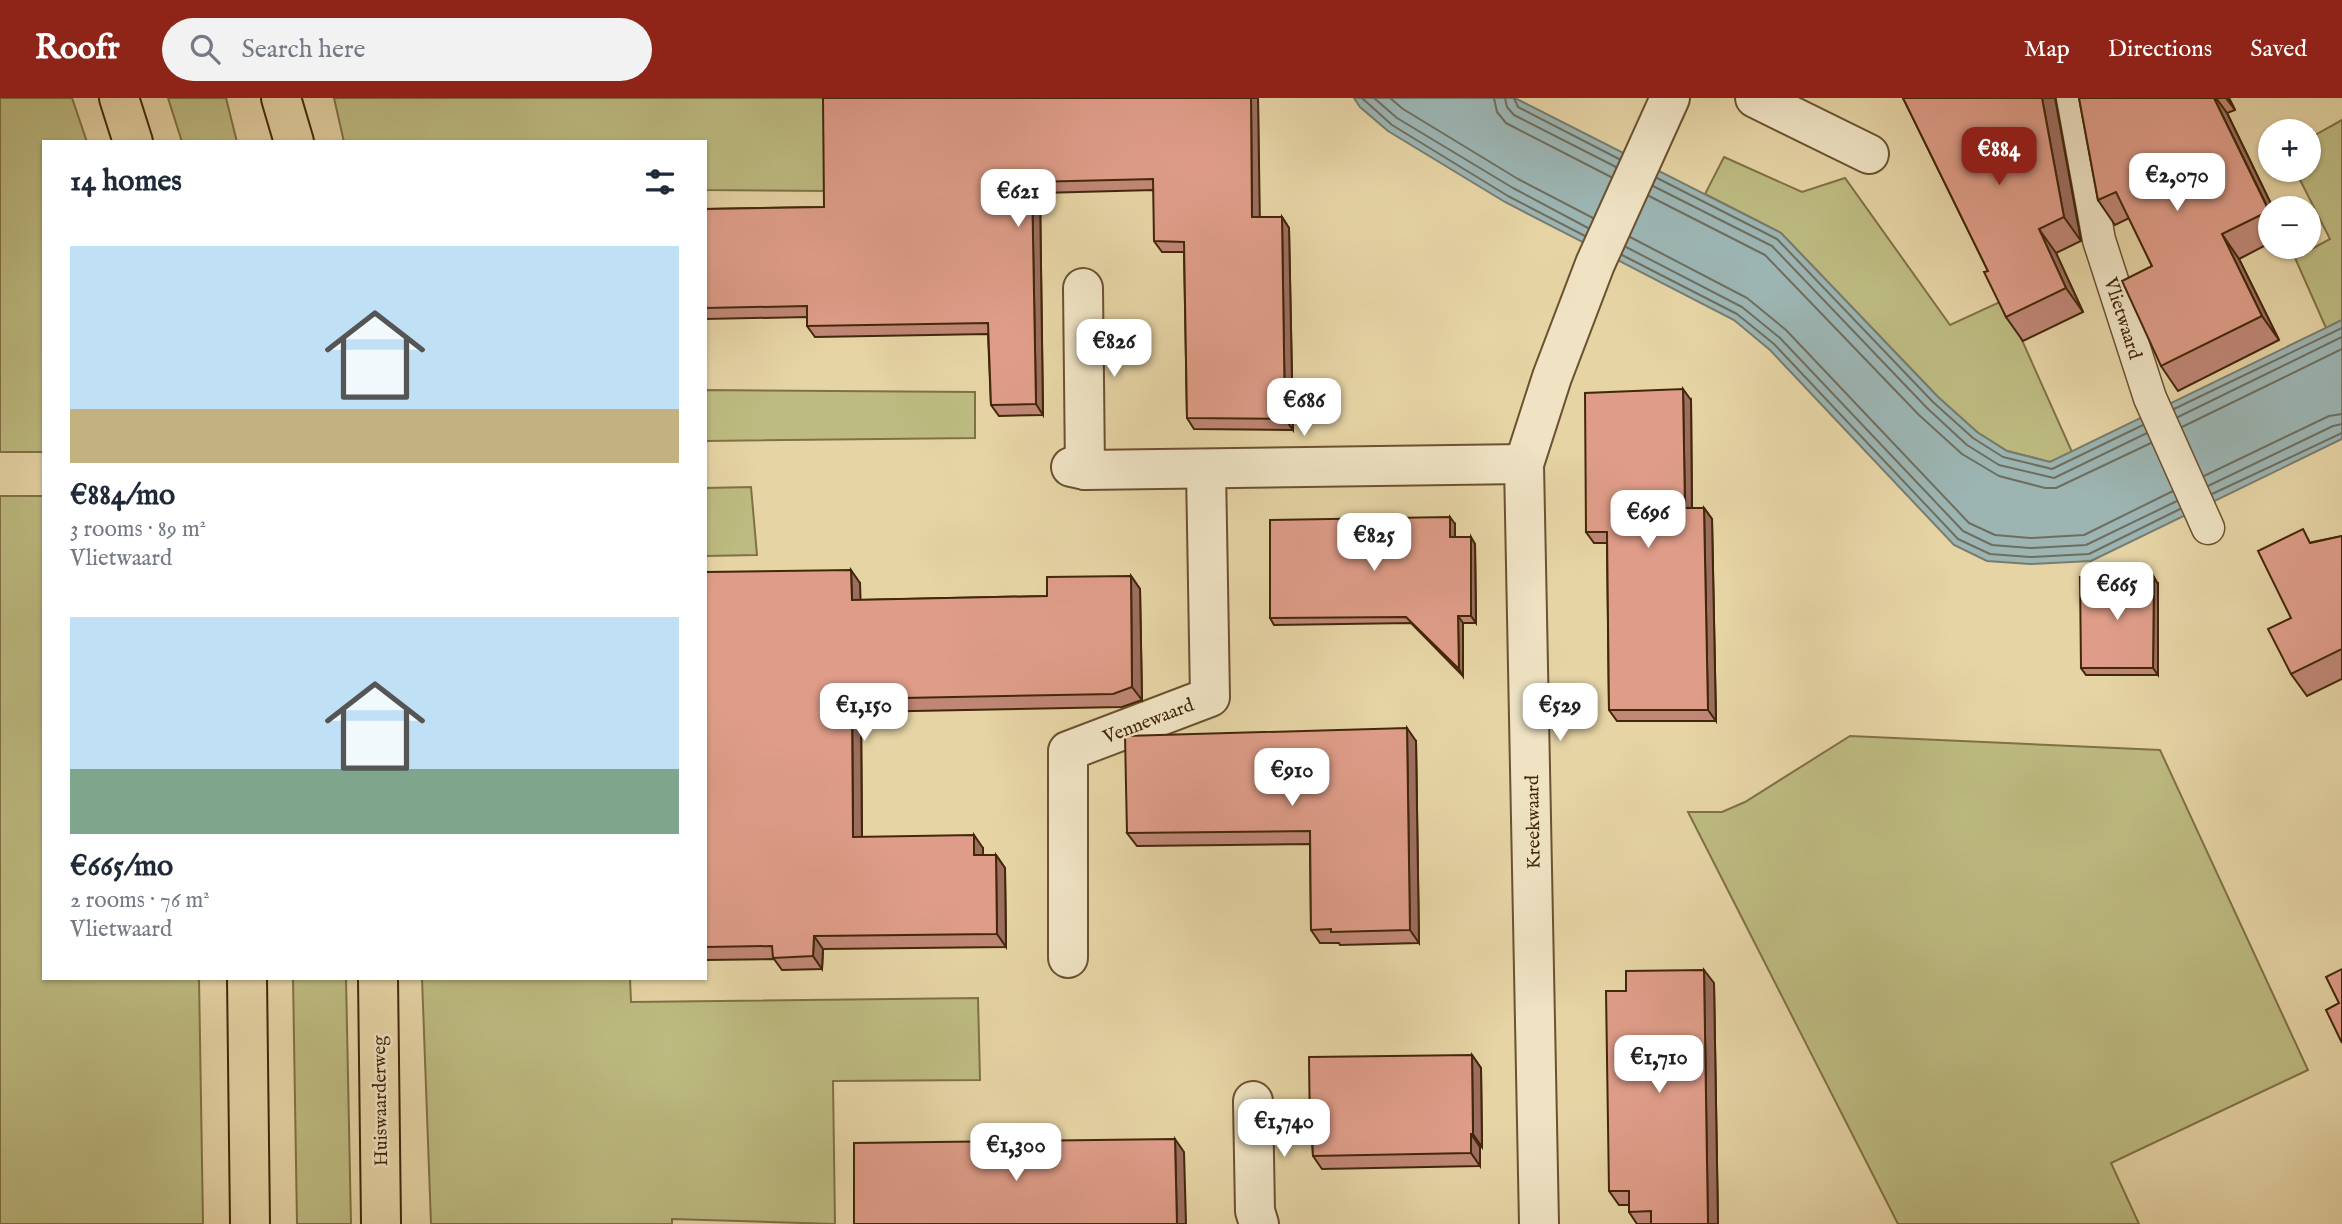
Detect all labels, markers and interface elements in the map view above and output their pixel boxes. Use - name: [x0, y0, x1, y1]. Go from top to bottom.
- search box: [162, 18, 652, 81]
- text: Roofr: [35, 28, 120, 70]
- icon: search: [186, 30, 224, 68]
- text: Search here: [242, 33, 365, 66]
- text: Map: [2024, 34, 2070, 65]
- text: Directions: [2108, 34, 2212, 65]
- text: Saved: [2250, 34, 2307, 65]
- map controls: [2258, 119, 2321, 259]
- button: +: [2258, 119, 2321, 182]
- pin: €884: [1958, 127, 2040, 187]
- text: €884: [1978, 135, 2020, 164]
- pin: €2,070: [2120, 153, 2234, 213]
- text: €2,070: [2145, 161, 2209, 190]
- text: 14 homes: [70, 163, 182, 201]
- icon: filters: [641, 163, 679, 201]
- pin: €621: [977, 170, 1059, 229]
- text: €621: [997, 177, 1039, 206]
- button: −: [2258, 196, 2321, 259]
- street label: Vlietwaard: [2097, 274, 2147, 363]
- icon: home: [312, 292, 438, 418]
- pin: €826: [1073, 320, 1155, 379]
- text: €826: [1093, 327, 1136, 356]
- pin: €686: [1263, 378, 1345, 438]
- text: €686: [1283, 386, 1325, 415]
- text: €884/mo: [70, 477, 175, 515]
- pin: €696: [1607, 490, 1689, 550]
- text: €696: [1627, 498, 1669, 527]
- pin: €825: [1333, 514, 1415, 573]
- text: 3 rooms · 89 m²: [70, 515, 206, 544]
- text: €825: [1353, 521, 1395, 550]
- text: Vlietwaard: [70, 544, 172, 573]
- pin: €665: [2076, 562, 2158, 622]
- text: €665: [2096, 570, 2138, 599]
- icon: home: [312, 663, 438, 789]
- pin: €1,150: [807, 684, 921, 743]
- pin: €529: [1519, 684, 1601, 743]
- text: €1,150: [836, 691, 892, 720]
- text: €529: [1539, 691, 1581, 720]
- street label: Vennewaard: [1099, 693, 1198, 750]
- pin: €910: [1251, 748, 1333, 808]
- text: €910: [1270, 756, 1314, 785]
- street label: Kreekwaard: [1521, 774, 1547, 869]
- text: €665/mo: [70, 848, 173, 886]
- text: 2 rooms · 76 m²: [70, 886, 210, 915]
- text: Vlietwaard: [70, 915, 172, 944]
- street label: Huiswaarderweg: [368, 1035, 394, 1167]
- pin: €1,710: [1602, 1035, 1716, 1095]
- text: €1,710: [1630, 1043, 1688, 1072]
- pin: €1,740: [1227, 1100, 1341, 1159]
- text: €1,740: [1254, 1107, 1314, 1136]
- pin: €1,300: [959, 1124, 1073, 1183]
- text: €1,300: [986, 1131, 1046, 1160]

